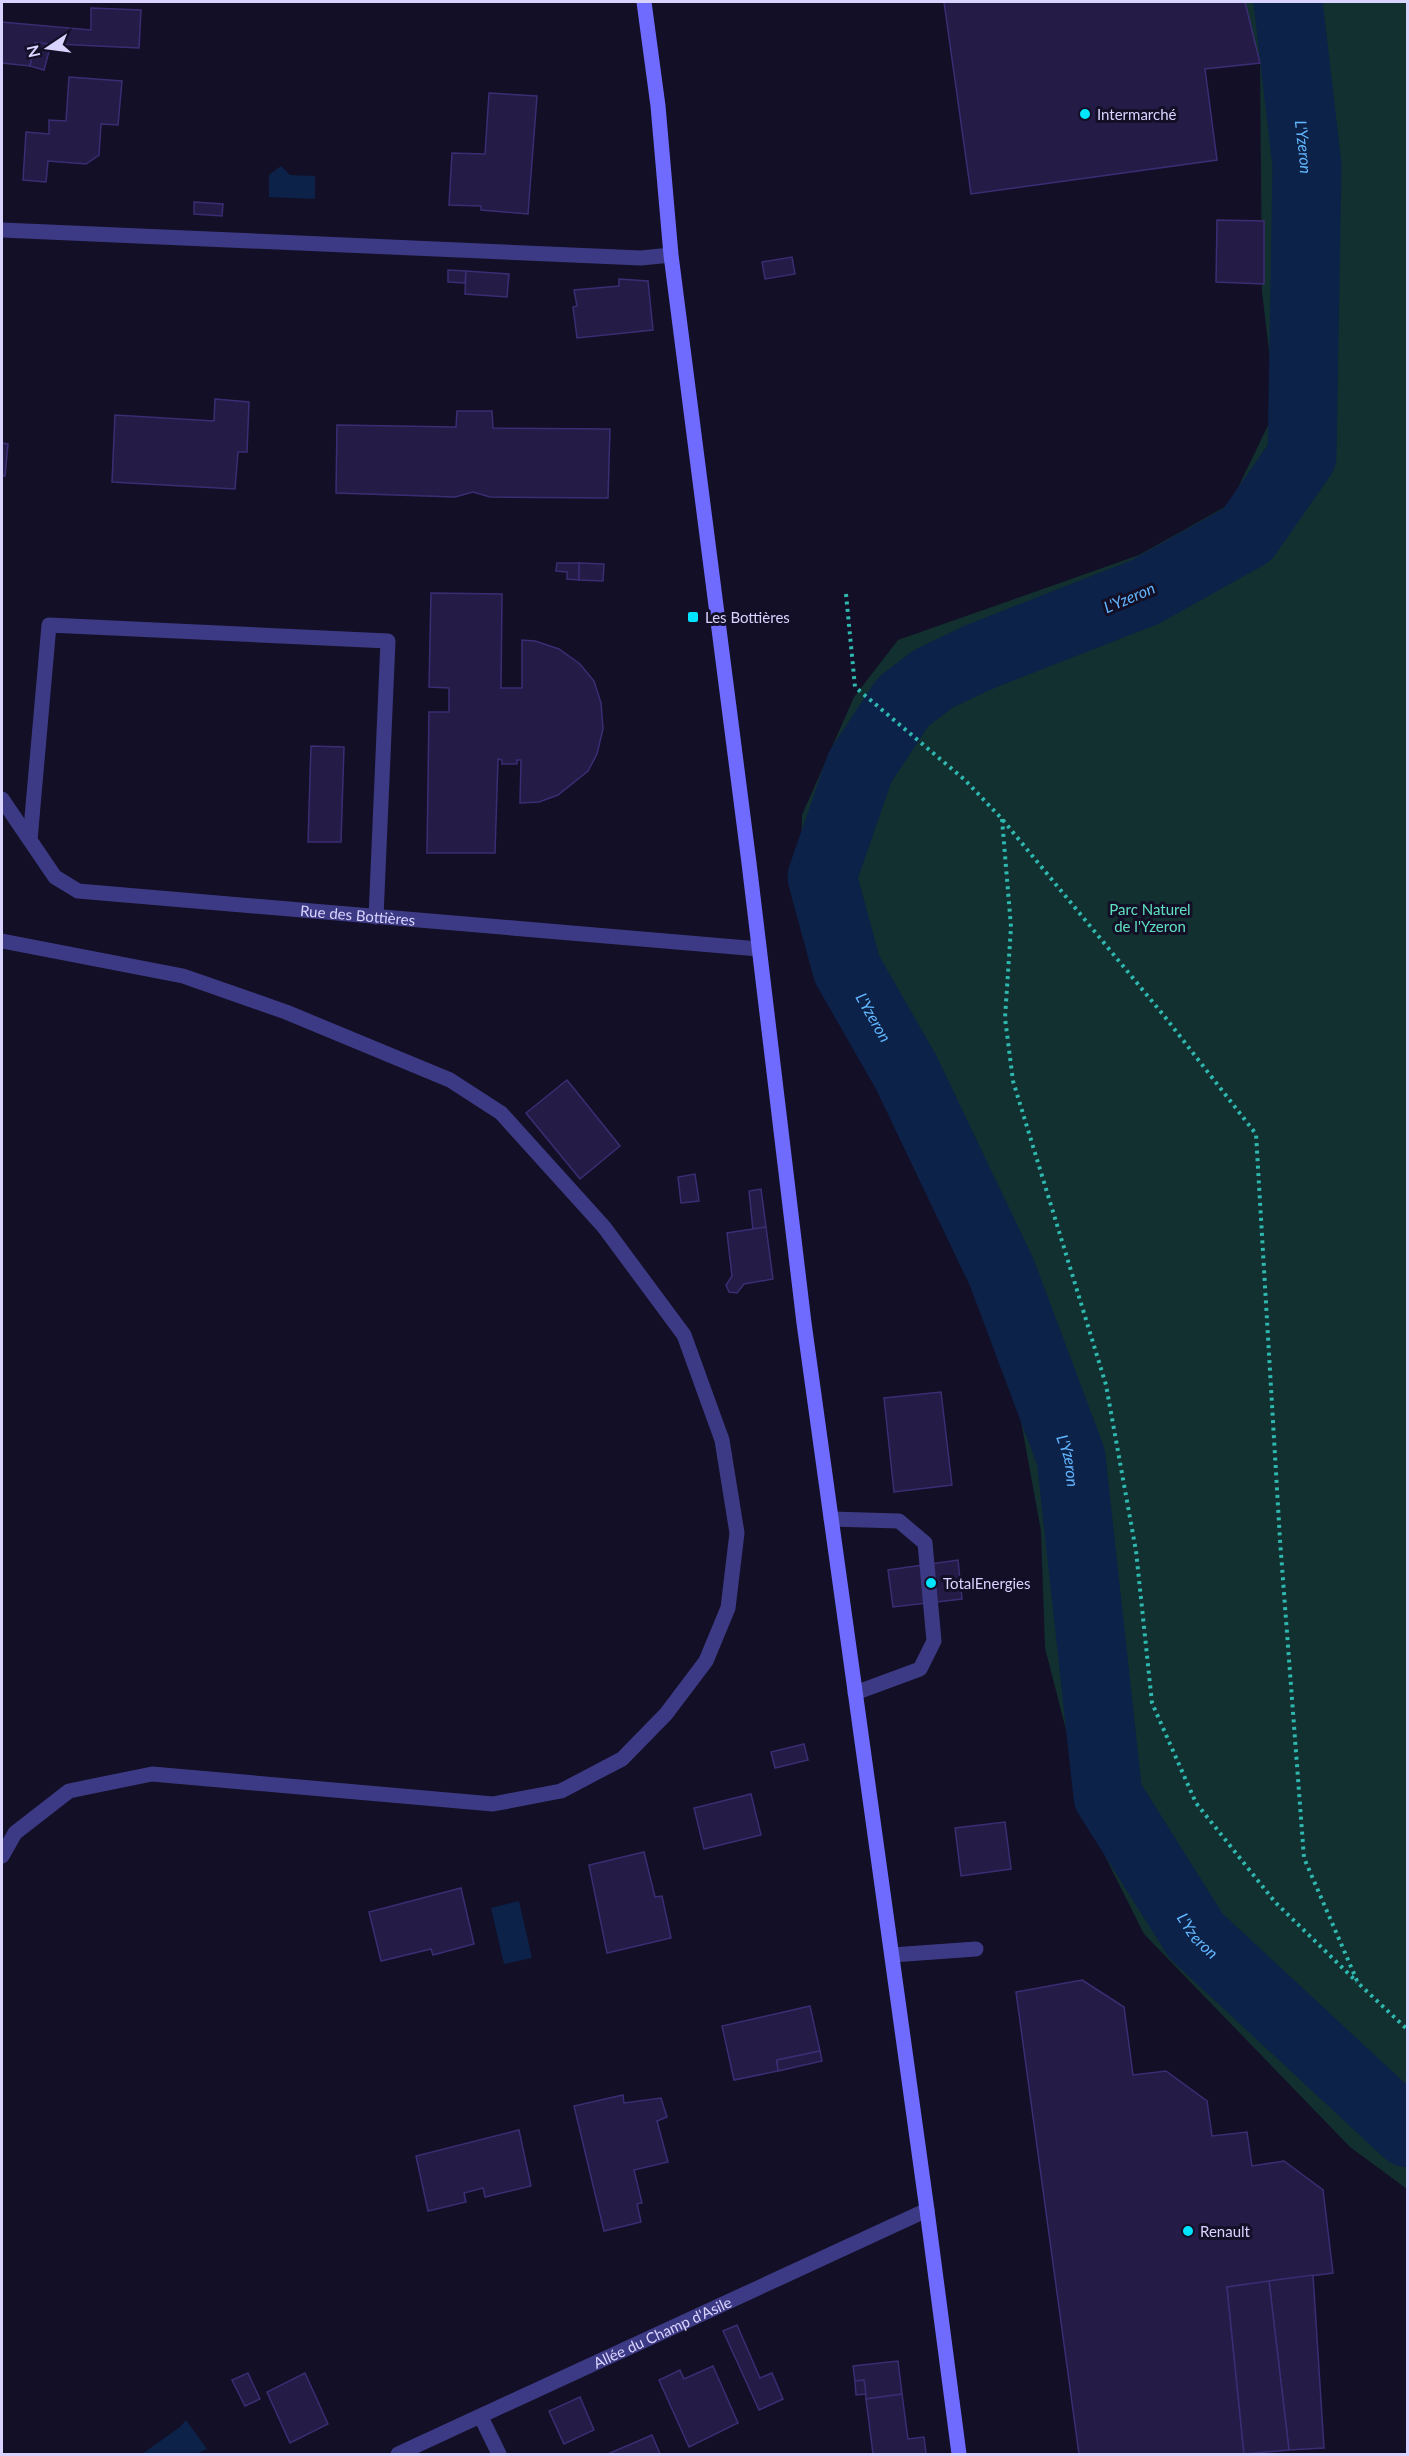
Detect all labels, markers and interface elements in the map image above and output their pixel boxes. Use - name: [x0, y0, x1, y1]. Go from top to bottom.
- north arrow: [18, 18, 78, 78]
- text: N: [22, 43, 44, 60]
- place label: Intermarché: [1097, 105, 1177, 123]
- marker: Intermarché: [1078, 107, 1092, 121]
- water label: L'Yzeron: [1292, 119, 1316, 174]
- water label: L'Yzeron: [1101, 578, 1157, 616]
- place label: Les Bottières: [705, 608, 790, 626]
- marker: Les Bottières: [686, 610, 700, 624]
- park label: Parc Naturel de l'Yzeron: [1109, 900, 1191, 935]
- street label: Rue des Bottières: [300, 901, 416, 929]
- water label: L'Yzeron: [853, 989, 896, 1045]
- water label: L'Yzeron: [1054, 1431, 1084, 1488]
- place label: TotalEnergies: [943, 1574, 1031, 1592]
- marker: TotalEnergies: [924, 1576, 938, 1590]
- water label: L'Yzeron: [1174, 1909, 1223, 1962]
- place label: Renault: [1200, 2222, 1251, 2240]
- marker: Renault: [1181, 2224, 1195, 2238]
- street label: Allée du Champ d'Asile: [590, 2292, 734, 2372]

